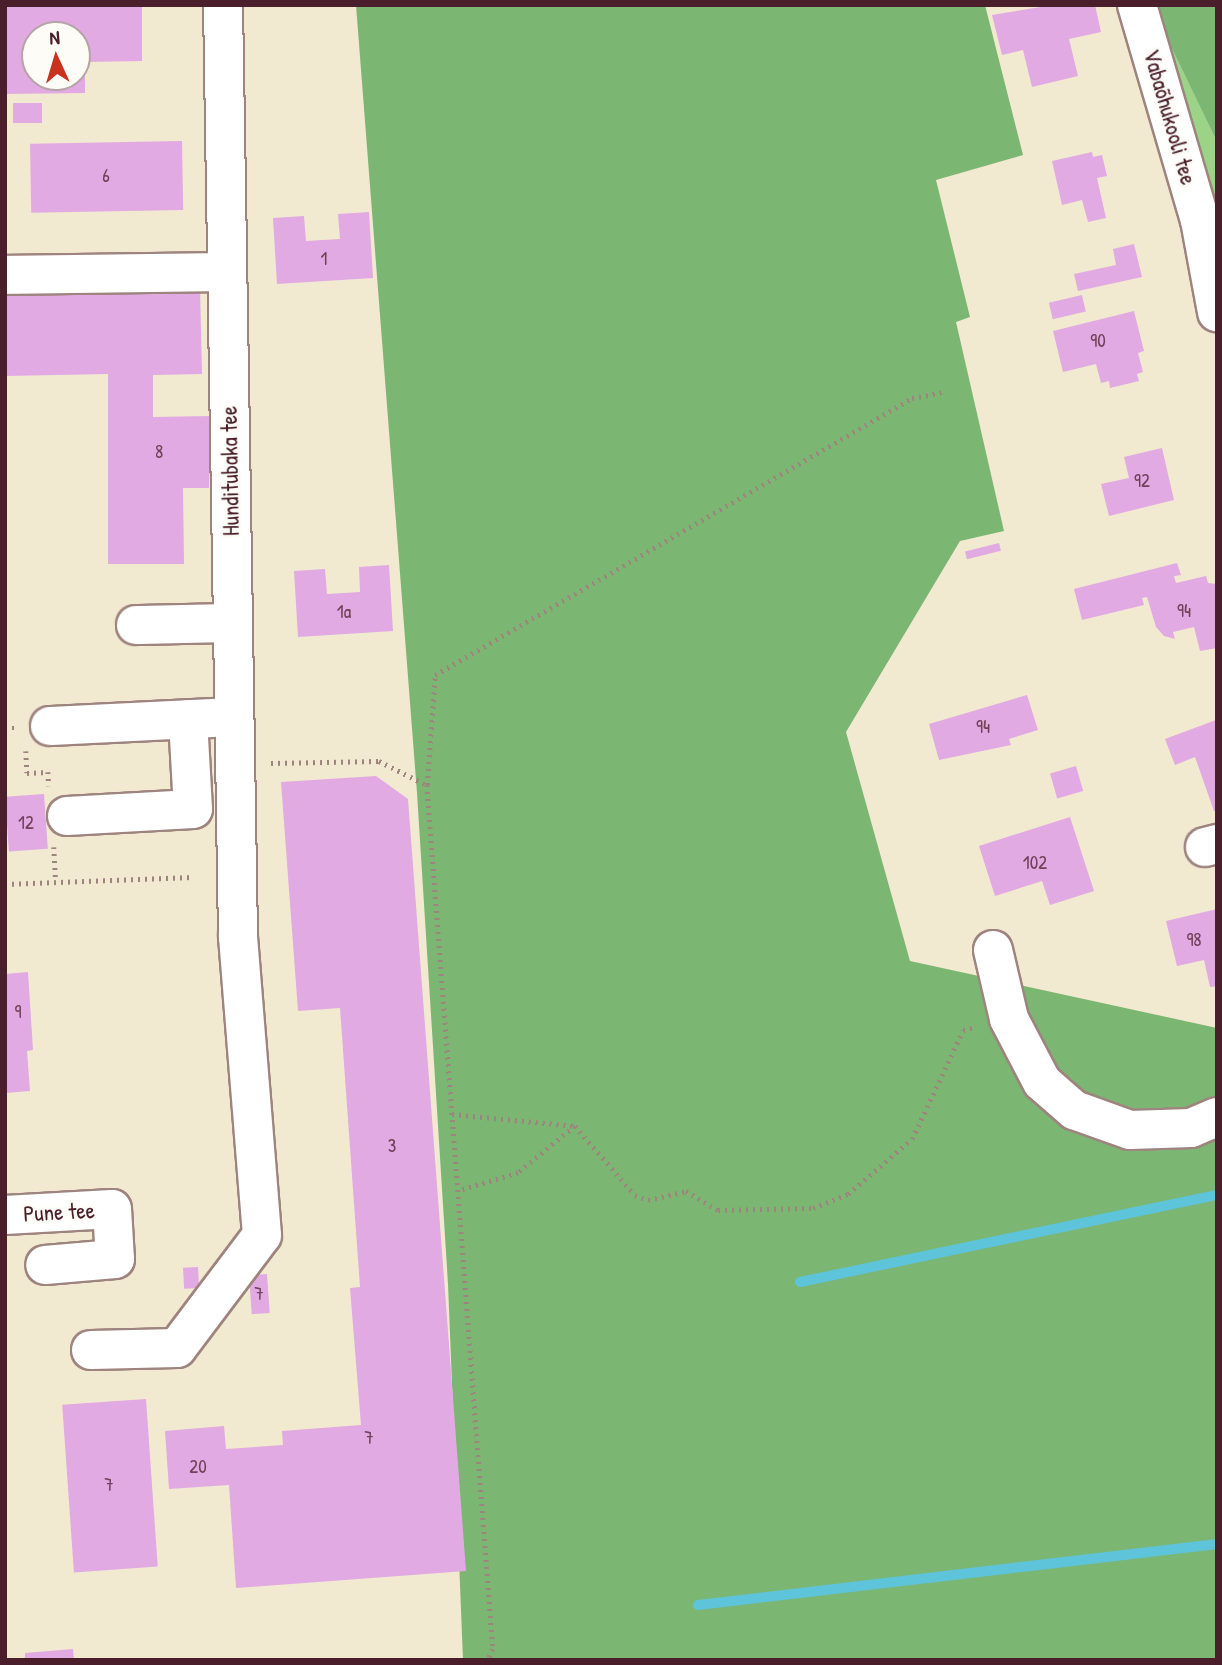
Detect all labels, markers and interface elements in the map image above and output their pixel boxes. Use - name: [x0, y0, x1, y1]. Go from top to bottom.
- north arrow: [21, 21, 91, 91]
- text: N: [49, 24, 61, 50]
- street label: Vabaõhukooli tee: [1138, 46, 1202, 188]
- house number: 6: [102, 165, 110, 187]
- house number: 1: [321, 248, 327, 270]
- house number: 90: [1090, 330, 1106, 352]
- street label: Hunditubaka tee: [215, 406, 245, 536]
- house number: 8: [155, 441, 163, 463]
- house number: 92: [1134, 470, 1150, 492]
- house number: 94: [1177, 600, 1191, 622]
- house number: 1a: [337, 601, 351, 623]
- house number: 94: [976, 716, 990, 738]
- house number: 12: [18, 812, 34, 834]
- house number: 102: [1023, 852, 1047, 874]
- house number: 98: [1186, 929, 1202, 951]
- house number: 9: [15, 1001, 21, 1023]
- house number: 3: [388, 1135, 396, 1157]
- street label: Pune tee: [23, 1196, 95, 1228]
- house number: 7: [254, 1283, 264, 1305]
- house number: 7: [364, 1427, 374, 1449]
- house number: 20: [189, 1456, 207, 1478]
- house number: 7: [104, 1474, 114, 1496]

